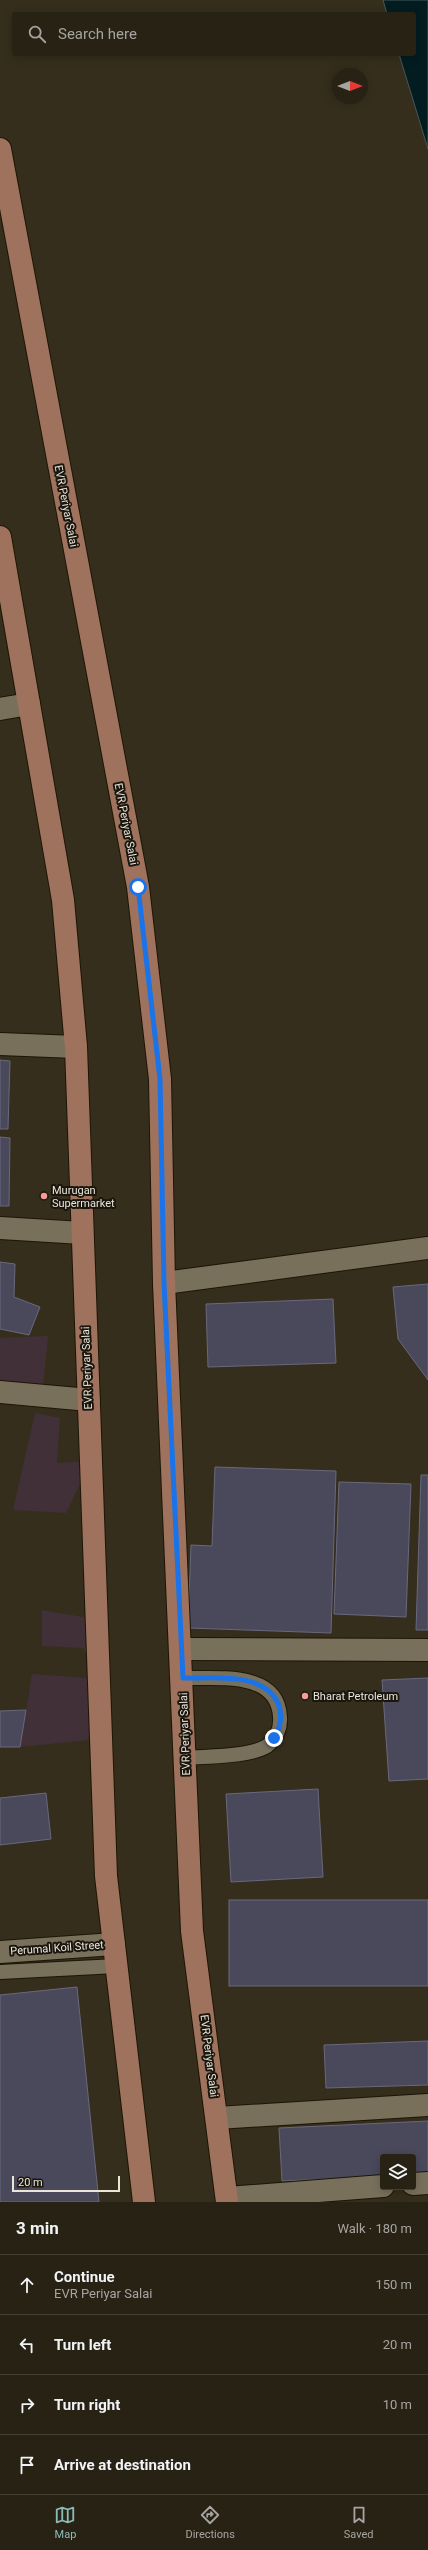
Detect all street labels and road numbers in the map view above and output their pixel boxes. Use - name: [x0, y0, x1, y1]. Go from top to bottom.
- street label: EVR Periyar Salai: [52, 464, 80, 548]
- street label: EVR Periyar Salai: [112, 782, 140, 866]
- street label: EVR Periyar Salai: [79, 1326, 95, 1410]
- street label: EVR Periyar Salai: [177, 1692, 193, 1776]
- street label: Perumal Koil Street: [10, 1938, 105, 1958]
- street label: EVR Periyar Salai: [197, 2014, 221, 2098]

